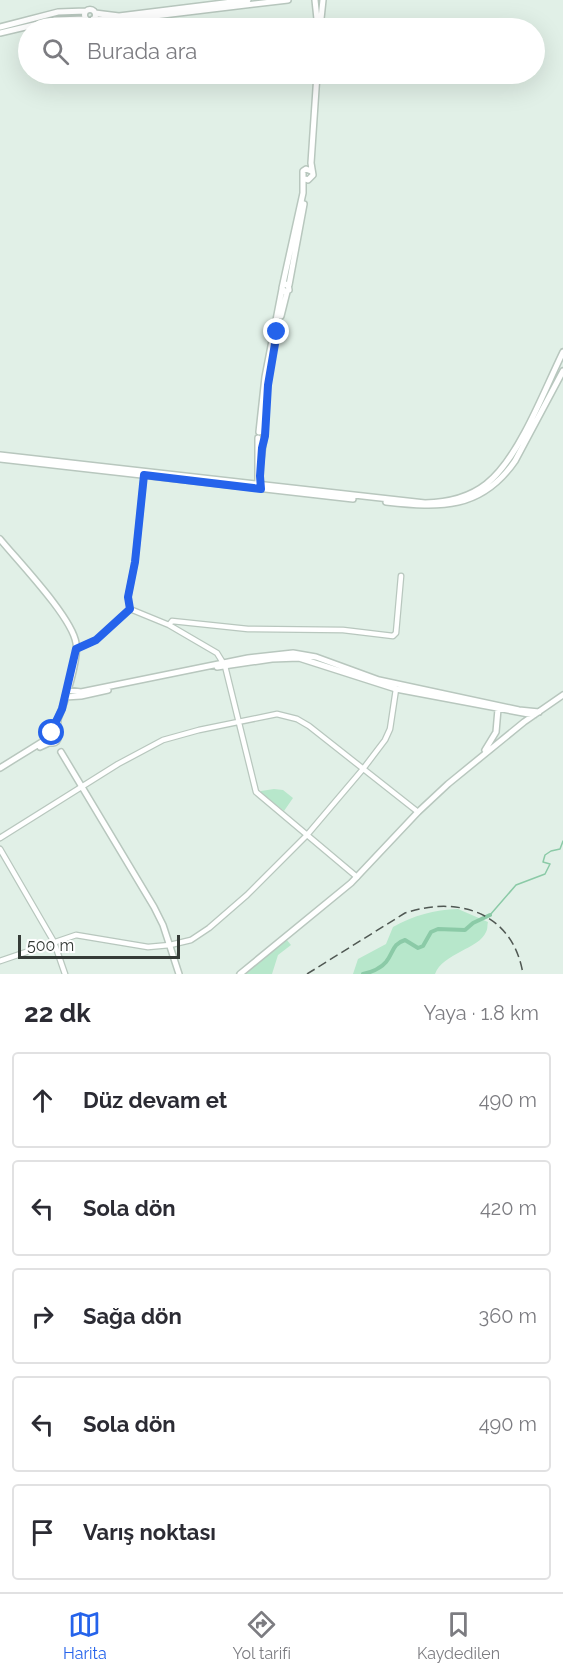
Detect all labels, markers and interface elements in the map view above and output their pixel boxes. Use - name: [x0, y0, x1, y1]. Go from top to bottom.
- search box: [18, 18, 545, 84]
- icon: search: [39, 35, 72, 68]
- text: Burada ara: [87, 38, 197, 64]
- route end: [263, 318, 289, 344]
- route start: [38, 719, 64, 745]
- scale bar: [18, 932, 180, 959]
- text: 500 m: [27, 936, 74, 955]
- text: 22 dk: [24, 998, 91, 1028]
- text: Yaya · 1.8 km: [423, 1001, 539, 1025]
- icon: ahead: [26, 1084, 59, 1117]
- text: Düz devam et: [83, 1087, 227, 1113]
- text: 490 m: [479, 1088, 537, 1112]
- icon: left: [26, 1192, 59, 1225]
- text: Sola dön: [83, 1195, 176, 1221]
- text: 420 m: [480, 1196, 537, 1220]
- icon: right: [26, 1300, 59, 1333]
- text: Sağa dön: [83, 1303, 182, 1329]
- text: 360 m: [479, 1304, 537, 1328]
- icon: left: [26, 1408, 59, 1441]
- text: Sola dön: [83, 1411, 176, 1437]
- text: 490 m: [479, 1412, 537, 1436]
- icon: arrive: [26, 1516, 59, 1549]
- text: Varış noktası: [83, 1519, 216, 1545]
- tab: Harita: [63, 1608, 107, 1663]
- tab: Yol tarifi: [233, 1608, 291, 1663]
- tab: Kaydedilen: [417, 1608, 500, 1663]

